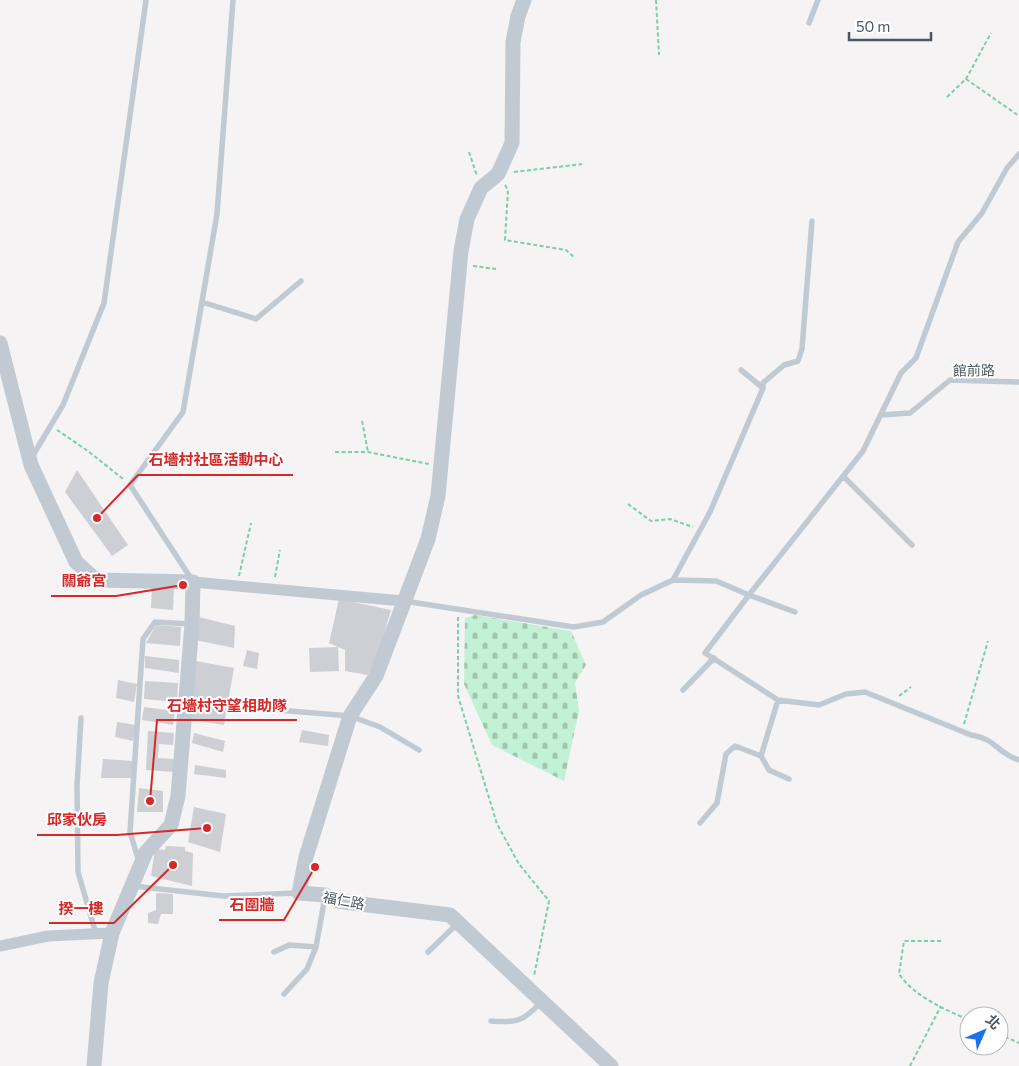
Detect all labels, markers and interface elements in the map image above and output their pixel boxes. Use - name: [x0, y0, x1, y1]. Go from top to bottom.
- scale bar: [849, 10, 932, 42]
- text: 50 m: [856, 17, 890, 35]
- street label: 館前路: [953, 361, 995, 379]
- callout: 石墻村社區活動中心: [138, 445, 293, 475]
- text: 石墻村社區活動中心: [148, 450, 284, 468]
- callout: 關爺宮: [51, 566, 116, 596]
- text: 關爺宮: [61, 571, 107, 589]
- callout: 石墻村守望相助隊: [157, 690, 297, 720]
- text: 石墻村守望相助隊: [167, 696, 287, 714]
- callout: 邱家伙房: [37, 805, 117, 835]
- text: 邱家伙房: [47, 810, 107, 828]
- street label: 福仁路: [322, 888, 366, 912]
- callout: 石圍牆: [219, 890, 284, 920]
- callout: 揆一樓: [49, 893, 114, 923]
- text: 石圍牆: [229, 895, 275, 913]
- text: 揆一樓: [58, 899, 104, 917]
- north arrow: [959, 1006, 1009, 1056]
- text: 北: [983, 1010, 1005, 1032]

